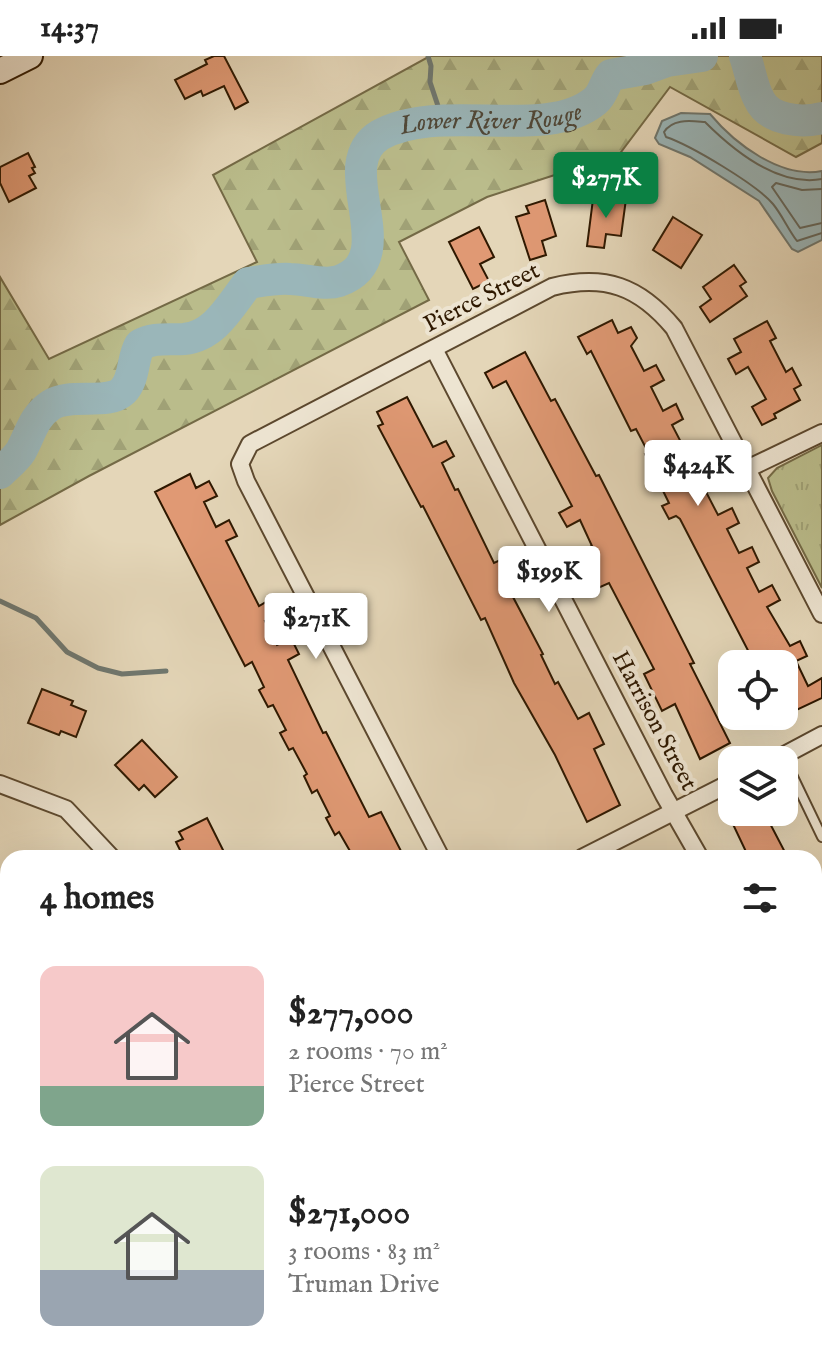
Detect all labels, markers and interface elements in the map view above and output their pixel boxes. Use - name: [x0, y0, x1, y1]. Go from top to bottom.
- text: 14:37: [40, 9, 99, 47]
- water label: Lower River Rouge: [395, 95, 588, 143]
- pin: $277K: [550, 152, 662, 220]
- text: $277K: [571, 161, 641, 194]
- street label: Pierce Street: [419, 256, 545, 340]
- pin: $424K: [642, 440, 754, 508]
- text: $424K: [663, 449, 733, 482]
- pin: $199K: [493, 546, 605, 614]
- text: $199K: [516, 555, 582, 588]
- pin: $271K: [260, 593, 372, 661]
- text: $271K: [283, 602, 349, 635]
- street label: Harrison Street: [604, 646, 704, 796]
- map controls: [718, 650, 798, 826]
- button: locate: [718, 650, 798, 730]
- button: layers: [718, 746, 798, 826]
- icon: filters: [738, 876, 782, 920]
- text: 4 homes: [40, 877, 154, 920]
- text: $277,000: [288, 992, 413, 1035]
- icon: home: [104, 998, 200, 1094]
- text: 2 rooms · 70 m²: [288, 1035, 448, 1068]
- text: Pierce Street: [288, 1068, 425, 1101]
- text: $271,000: [288, 1192, 410, 1235]
- icon: home: [104, 1198, 200, 1294]
- text: 3 rooms · 83 m²: [288, 1235, 440, 1268]
- text: Truman Drive: [288, 1268, 439, 1301]

